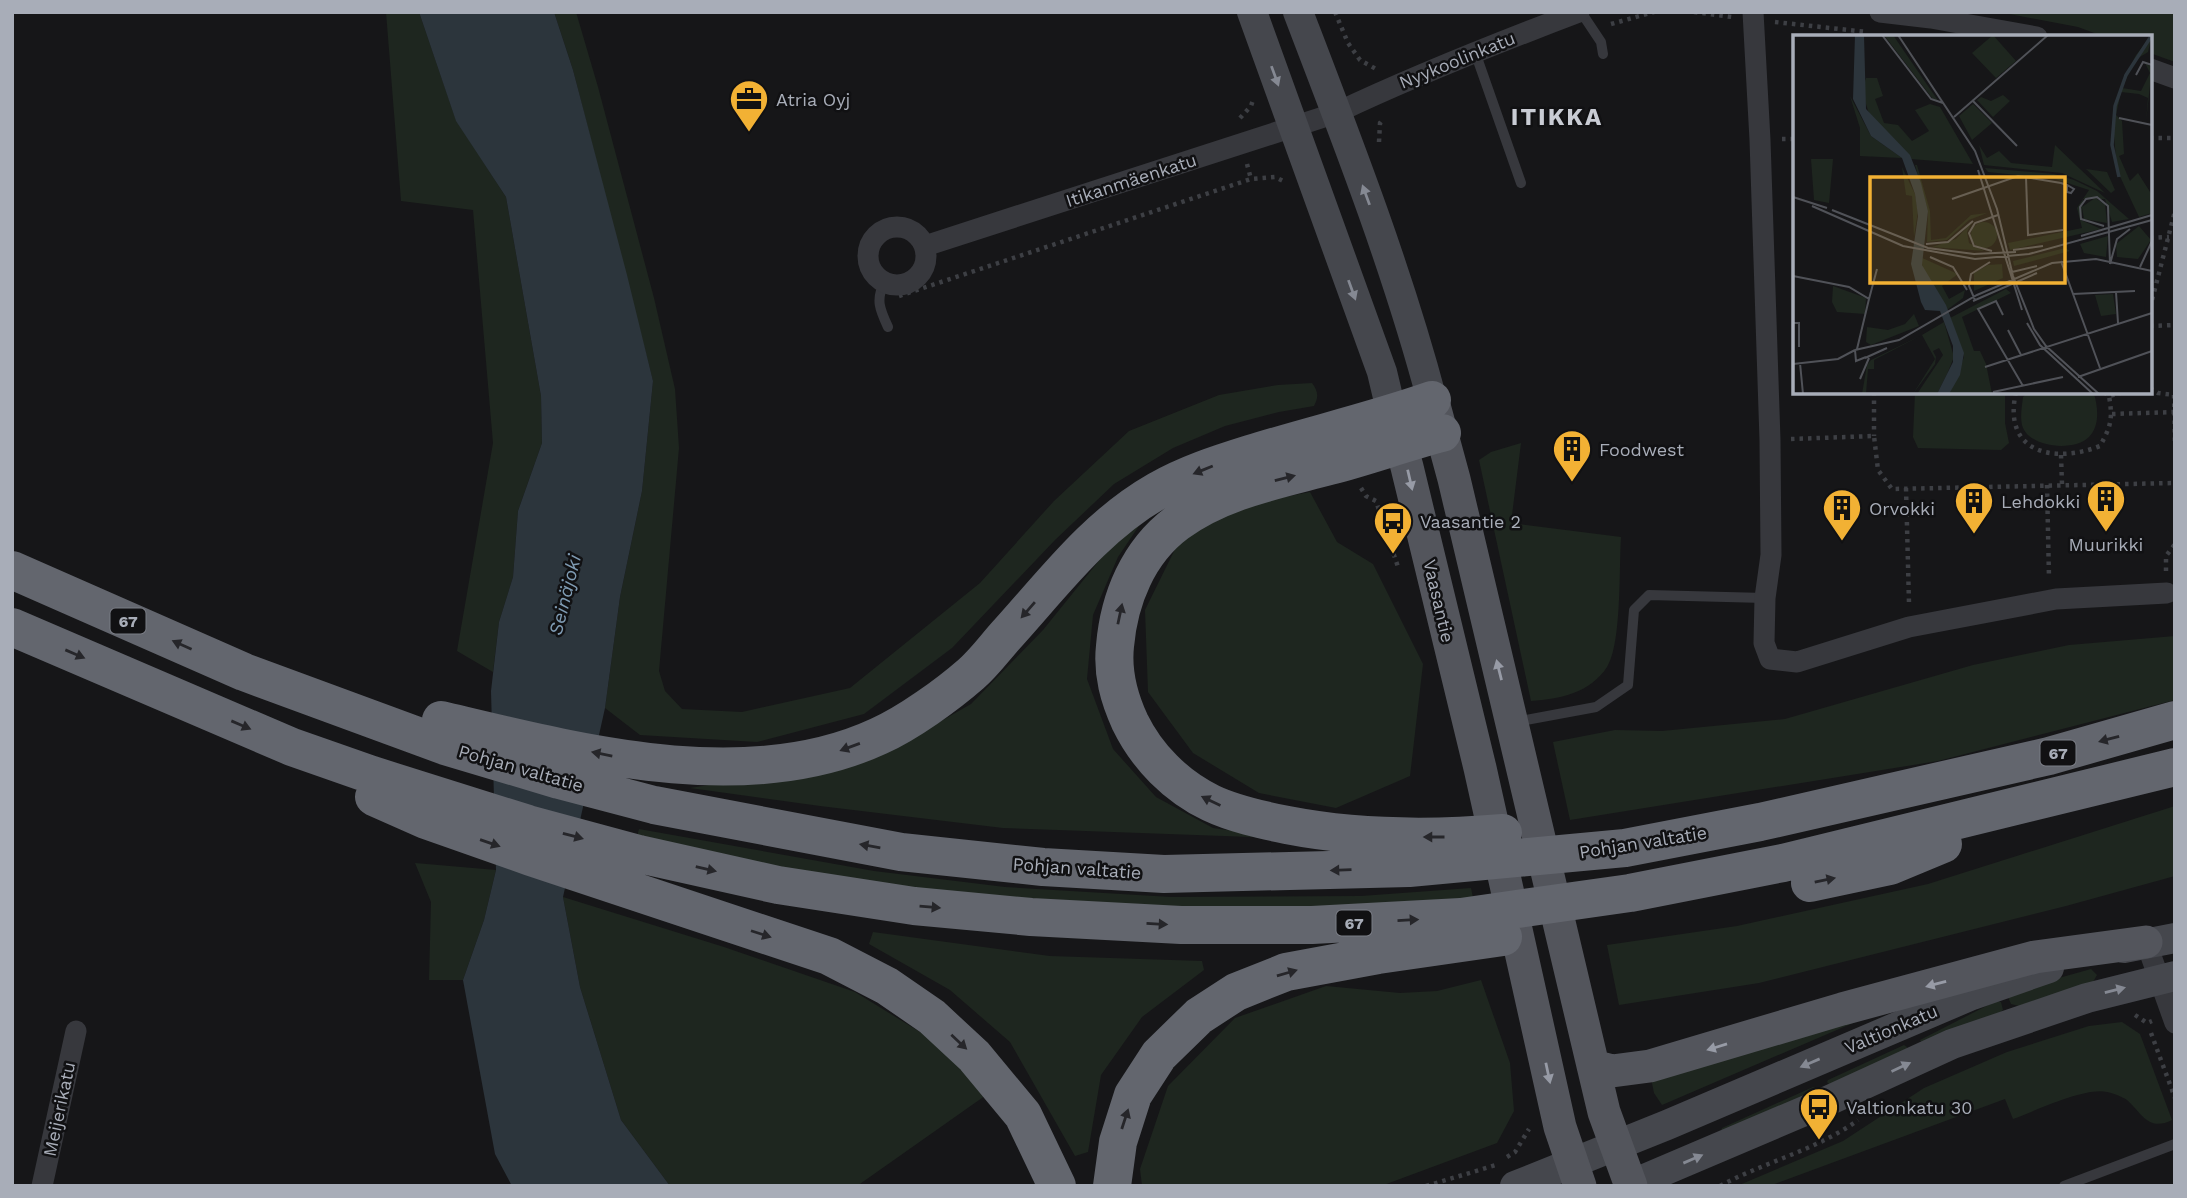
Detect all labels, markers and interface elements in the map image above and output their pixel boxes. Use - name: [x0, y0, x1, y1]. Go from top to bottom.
- street label: Nyykoolinkatu: [1396, 27, 1518, 93]
- inset map: [1793, 35, 2152, 394]
- one-way arrow: [1270, 66, 1281, 87]
- office icon: Atria Oyj: [728, 78, 770, 133]
- place label: Atria Oyj: [776, 89, 850, 110]
- district label: ITIKKA: [1511, 103, 1603, 131]
- street label: Itikanmäenkatu: [1063, 149, 1199, 211]
- one-way arrow: [1360, 185, 1371, 206]
- one-way arrow: [1347, 280, 1358, 301]
- building icon: Foodwest: [1551, 428, 1593, 483]
- place label: Foodwest: [1599, 439, 1685, 460]
- one-way arrow: [1192, 464, 1213, 475]
- one-way arrow: [1405, 469, 1416, 491]
- one-way arrow: [1274, 472, 1296, 483]
- building icon: Muurikki: [2085, 478, 2127, 533]
- building icon: Lehdokki: [1953, 480, 1995, 535]
- building icon: Orvokki: [1821, 487, 1863, 542]
- place label: Lehdokki: [2001, 491, 2080, 512]
- place label: Orvokki: [1869, 498, 1935, 519]
- bus stop icon: Vaasantie 2: [1372, 500, 1414, 555]
- place label: Vaasantie 2: [1420, 511, 1521, 532]
- place label: Muurikki: [2069, 534, 2143, 555]
- water label: Seinäjoki: [544, 551, 586, 638]
- street label: Vaasantie: [1419, 558, 1459, 644]
- one-way arrow: [1020, 601, 1036, 619]
- one-way arrow: [1114, 603, 1125, 625]
- road number: 67: [110, 608, 146, 634]
- one-way arrow: [171, 639, 192, 650]
- one-way arrow: [64, 649, 85, 660]
- one-way arrow: [1493, 659, 1504, 681]
- one-way arrow: [231, 720, 252, 731]
- one-way arrow: [2098, 734, 2120, 745]
- street label: Pohjan valtatie: [456, 740, 586, 796]
- road number: 67: [2040, 740, 2076, 766]
- one-way arrow: [840, 742, 861, 753]
- one-way arrow: [591, 749, 613, 760]
- one-way arrow: [1201, 796, 1221, 807]
- street label: Pohjan valtatie: [1578, 822, 1708, 862]
- one-way arrow: [562, 831, 584, 842]
- one-way arrow: [1422, 831, 1444, 843]
- one-way arrow: [480, 838, 501, 849]
- one-way arrow: [859, 840, 881, 851]
- street label: Pohjan valtatie: [1012, 853, 1142, 883]
- one-way arrow: [695, 864, 717, 875]
- one-way arrow: [1329, 864, 1351, 876]
- one-way arrow: [1814, 874, 1836, 885]
- one-way arrow: [919, 902, 941, 913]
- road number: 67: [1336, 911, 1372, 936]
- one-way arrow: [1398, 914, 1420, 925]
- one-way arrow: [1146, 919, 1168, 930]
- one-way arrow: [751, 929, 772, 939]
- one-way arrow: [1277, 968, 1298, 978]
- one-way arrow: [1924, 979, 1946, 990]
- one-way arrow: [2105, 984, 2127, 995]
- street label: Valtionkatu: [1841, 1000, 1941, 1058]
- one-way arrow: [950, 1033, 967, 1049]
- one-way arrow: [1706, 1042, 1727, 1052]
- one-way arrow: [1800, 1057, 1820, 1069]
- street label: Meijerikatu: [39, 1060, 79, 1158]
- one-way arrow: [1891, 1061, 1912, 1072]
- one-way arrow: [1543, 1062, 1554, 1084]
- bus stop icon: Valtionkatu 30: [1798, 1086, 1840, 1141]
- place label: Valtionkatu 30: [1846, 1097, 1973, 1118]
- one-way arrow: [1121, 1109, 1131, 1130]
- one-way arrow: [1683, 1153, 1704, 1164]

